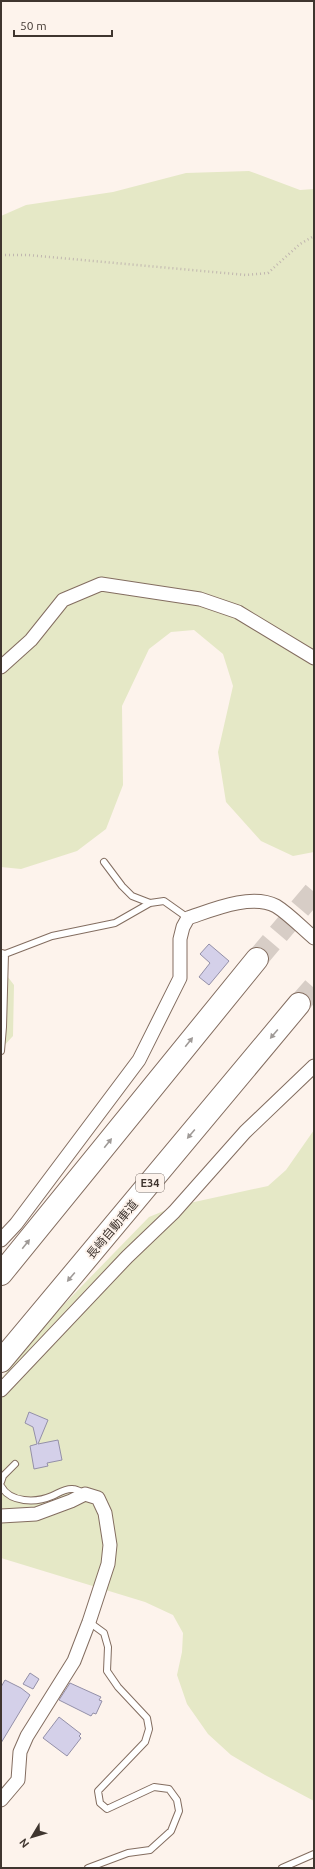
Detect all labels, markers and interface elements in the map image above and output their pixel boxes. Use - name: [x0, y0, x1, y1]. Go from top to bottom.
- scale bar: [14, 12, 112, 38]
- text: 50 m: [20, 19, 47, 32]
- one-way arrow: [270, 1029, 279, 1040]
- one-way arrow: [185, 1037, 194, 1048]
- one-way arrow: [186, 1129, 195, 1140]
- one-way arrow: [103, 1138, 112, 1149]
- road number: E34: [136, 1174, 164, 1192]
- street label: 長崎自動車道: [84, 1197, 140, 1261]
- one-way arrow: [21, 1239, 30, 1249]
- one-way arrow: [67, 1271, 76, 1282]
- north arrow: [12, 1817, 52, 1857]
- text: N: [17, 1836, 31, 1850]

